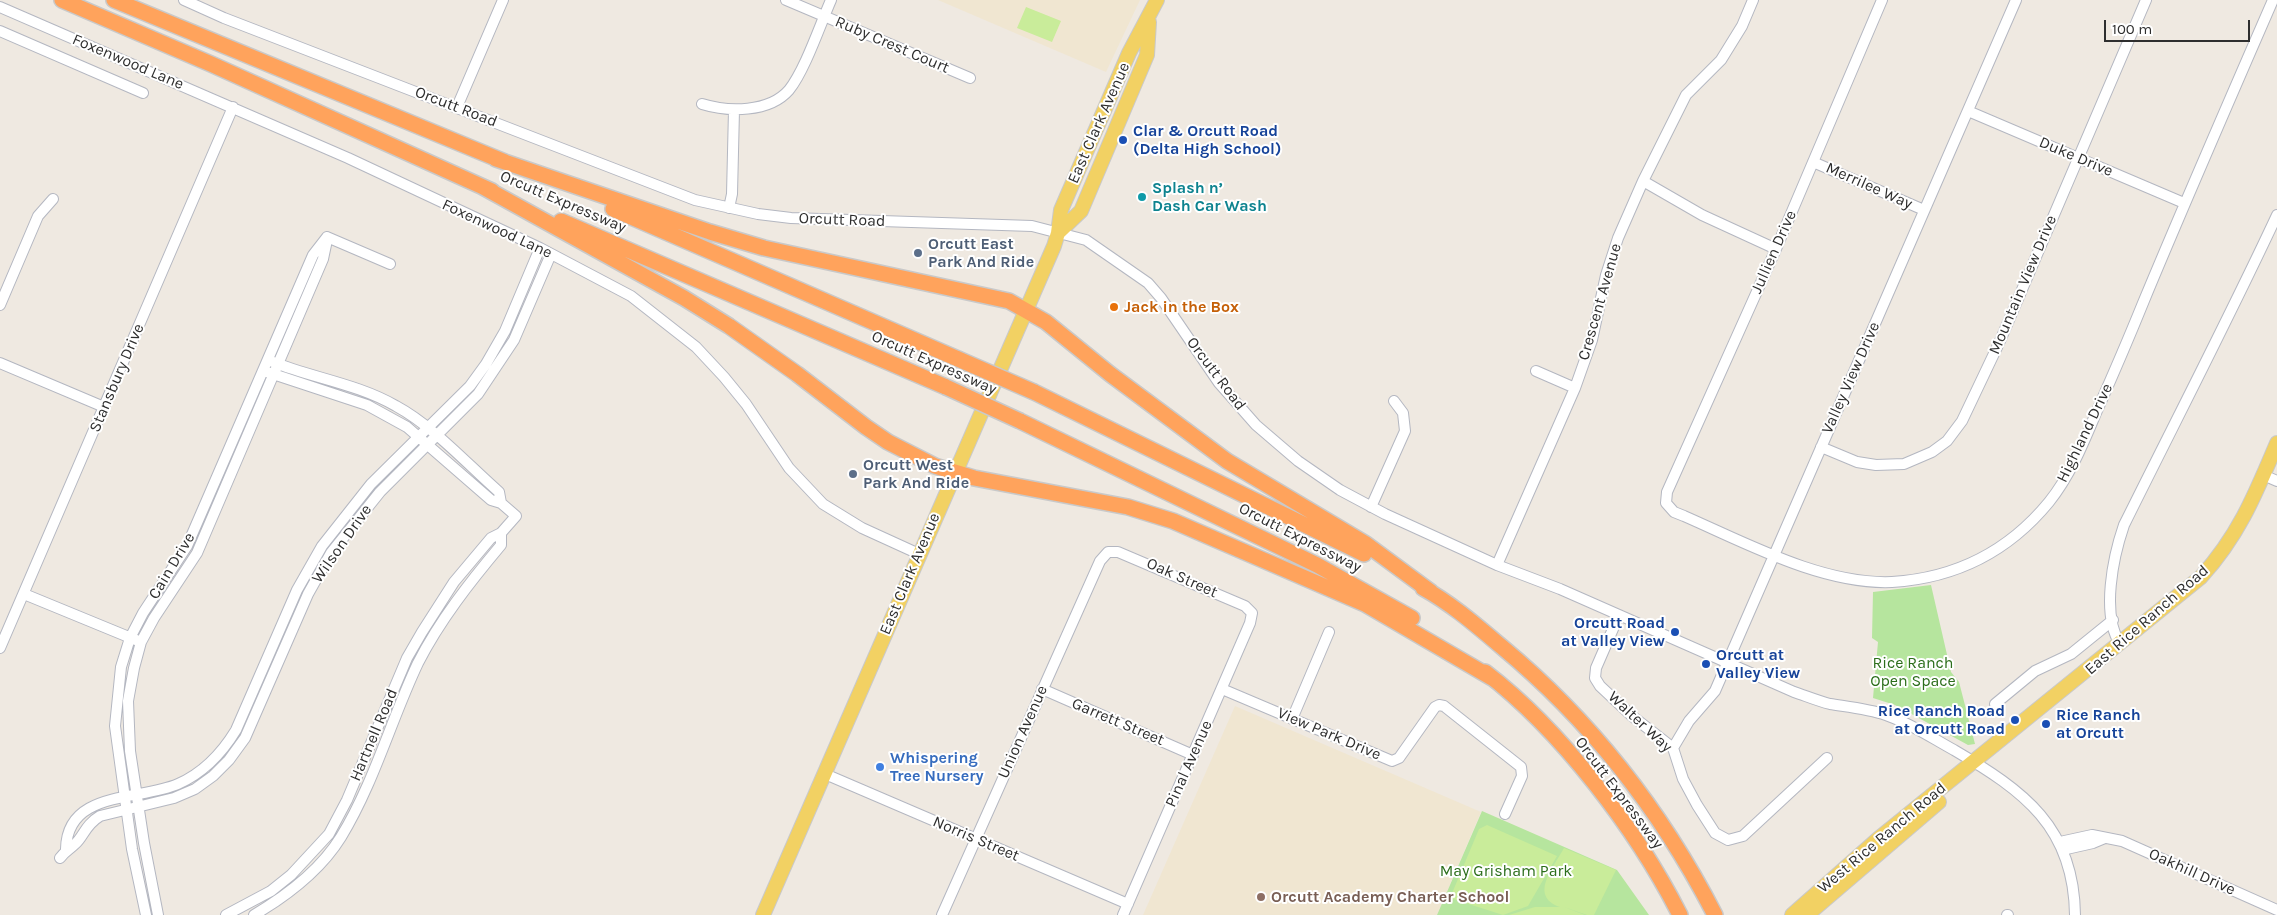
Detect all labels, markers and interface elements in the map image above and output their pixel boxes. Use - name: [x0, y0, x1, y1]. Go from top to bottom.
- scale bar: [2107, 10, 2253, 42]
- street label: Ruby Crest Court: [832, 12, 952, 78]
- text: 100 m: [2112, 20, 2152, 38]
- street label: Foxenwood Lane: [69, 30, 187, 94]
- street label: East Clark Avenue: [1064, 60, 1134, 186]
- street label: Orcutt Road: [412, 82, 500, 132]
- place label: Clar & Orcutt Road (Delta High School): [1133, 121, 1281, 159]
- street label: Duke Drive: [2036, 133, 2116, 181]
- marker: Clar & Orcutt Road (Delta High School): [1117, 134, 1129, 146]
- street label: Merrilee Way: [1823, 158, 1915, 214]
- street label: Orcutt Expressway: [497, 167, 629, 237]
- place label: Splash n’ Dash Car Wash: [1152, 178, 1267, 216]
- marker: Splash n’ Dash Car Wash: [1136, 191, 1148, 203]
- street label: Foxenwood Lane: [439, 195, 555, 263]
- street label: Jullien Drive: [1747, 207, 1801, 297]
- street label: Orcutt Road: [798, 209, 886, 231]
- street label: Mountain View Drive: [1985, 212, 2061, 358]
- place label: Orcutt East Park And Ride: [928, 234, 1034, 272]
- street label: Crescent Avenue: [1574, 241, 1626, 363]
- marker: Orcutt East Park And Ride: [912, 247, 924, 259]
- place label: Jack in the Box: [1124, 297, 1239, 317]
- marker: Jack in the Box: [1108, 301, 1120, 313]
- street label: Valley View Drive: [1818, 319, 1884, 437]
- street label: Stansbury Drive: [85, 321, 149, 435]
- street label: Orcutt Expressway: [868, 327, 1000, 399]
- street label: Orcutt Road: [1182, 334, 1250, 414]
- street label: Highland Drive: [2053, 380, 2117, 486]
- place label: Orcutt West Park And Ride: [863, 455, 969, 493]
- marker: Orcutt West Park And Ride: [847, 468, 859, 480]
- street label: Orcutt Expressway: [1235, 499, 1365, 577]
- street label: Wilson Drive: [308, 501, 376, 587]
- street label: East Clark Avenue: [876, 510, 944, 638]
- street label: Cain Drive: [145, 529, 199, 603]
- street label: Oak Street: [1143, 554, 1221, 602]
- street label: East Rice Ranch Road: [2081, 561, 2213, 679]
- place label: Orcutt Road at Valley View: [1561, 613, 1665, 651]
- marker: Orcutt Road at Valley View: [1669, 626, 1681, 638]
- place label: Orcutt at Valley View: [1716, 645, 1800, 683]
- park label: Rice Ranch Open Space: [1870, 653, 1956, 691]
- marker: Orcutt at Valley View: [1700, 658, 1712, 670]
- street label: Union Avenue: [994, 683, 1052, 781]
- street label: Hartnell Road: [346, 686, 402, 784]
- street label: Walter Way: [1604, 687, 1676, 757]
- street label: Garrett Street: [1069, 694, 1167, 750]
- place label: Rice Ranch Road at Orcutt Road: [1878, 701, 2005, 739]
- street label: View Park Drive: [1274, 703, 1384, 765]
- place label: Rice Ranch at Orcutt: [2056, 705, 2141, 743]
- marker: Rice Ranch Road at Orcutt Road: [2009, 714, 2021, 726]
- street label: Pinal Avenue: [1161, 718, 1217, 810]
- marker: Rice Ranch at Orcutt: [2040, 718, 2052, 730]
- street label: Orcutt Expressway: [1571, 733, 1667, 853]
- place label: Whispering Tree Nursery: [890, 748, 983, 786]
- marker: Whispering Tree Nursery: [874, 761, 886, 773]
- street label: West Rice Ranch Road: [1814, 779, 1950, 897]
- street label: Norris Street: [930, 812, 1022, 866]
- street label: Oakhill Drive: [2146, 844, 2238, 900]
- park label: May Grisham Park: [1440, 861, 1572, 881]
- place label: Orcutt Academy Charter School: [1271, 887, 1509, 907]
- marker: Orcutt Academy Charter School: [1255, 891, 1267, 903]

